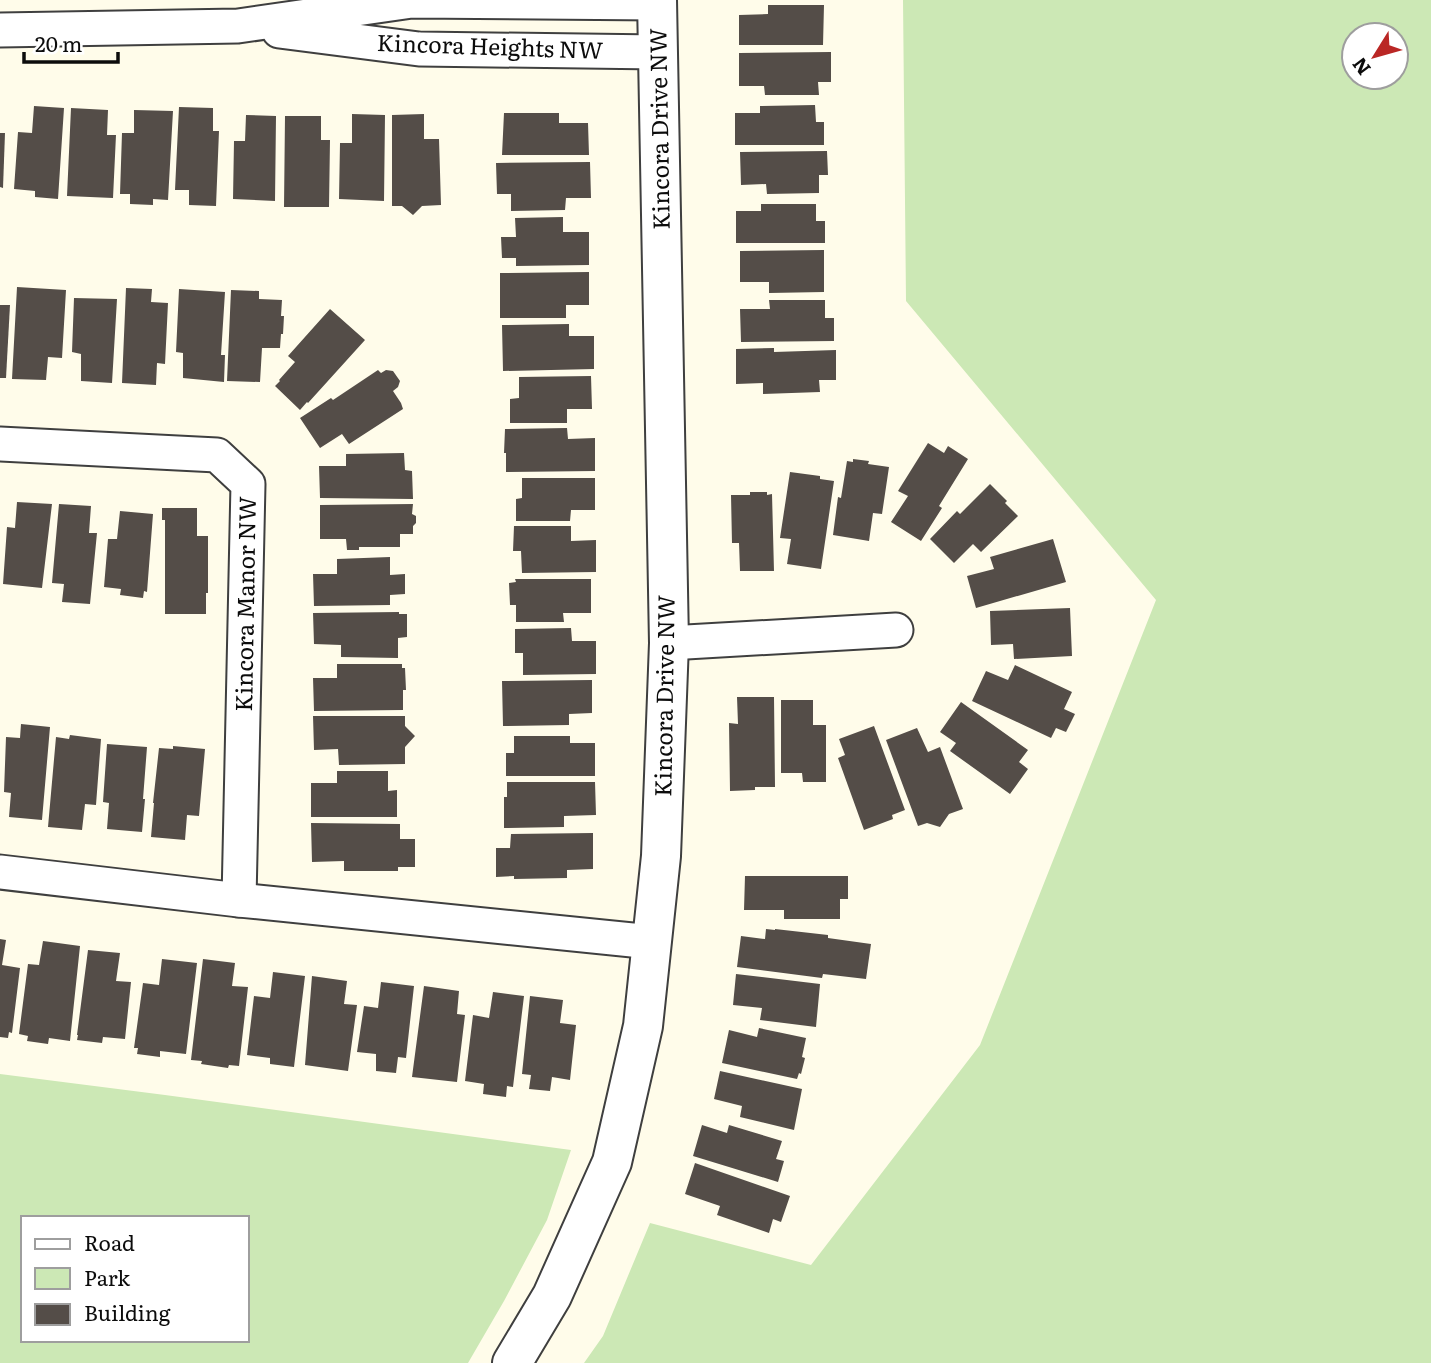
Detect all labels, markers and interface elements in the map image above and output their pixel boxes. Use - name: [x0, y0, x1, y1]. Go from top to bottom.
- scale bar: [24, 21, 119, 65]
- north arrow: [1340, 21, 1410, 91]
- street label: Kincora Heights NW: [376, 24, 604, 66]
- text: 20 m: [35, 27, 82, 58]
- street label: Kincora Drive NW: [639, 28, 677, 230]
- text: N: [1345, 52, 1377, 82]
- street label: Kincora Manor NW: [225, 496, 263, 712]
- street label: Kincora Drive NW: [644, 595, 682, 797]
- legend: [21, 1216, 248, 1342]
- text: Road: [84, 1226, 135, 1257]
- text: Park: [84, 1261, 130, 1292]
- text: Building: [84, 1296, 171, 1327]

